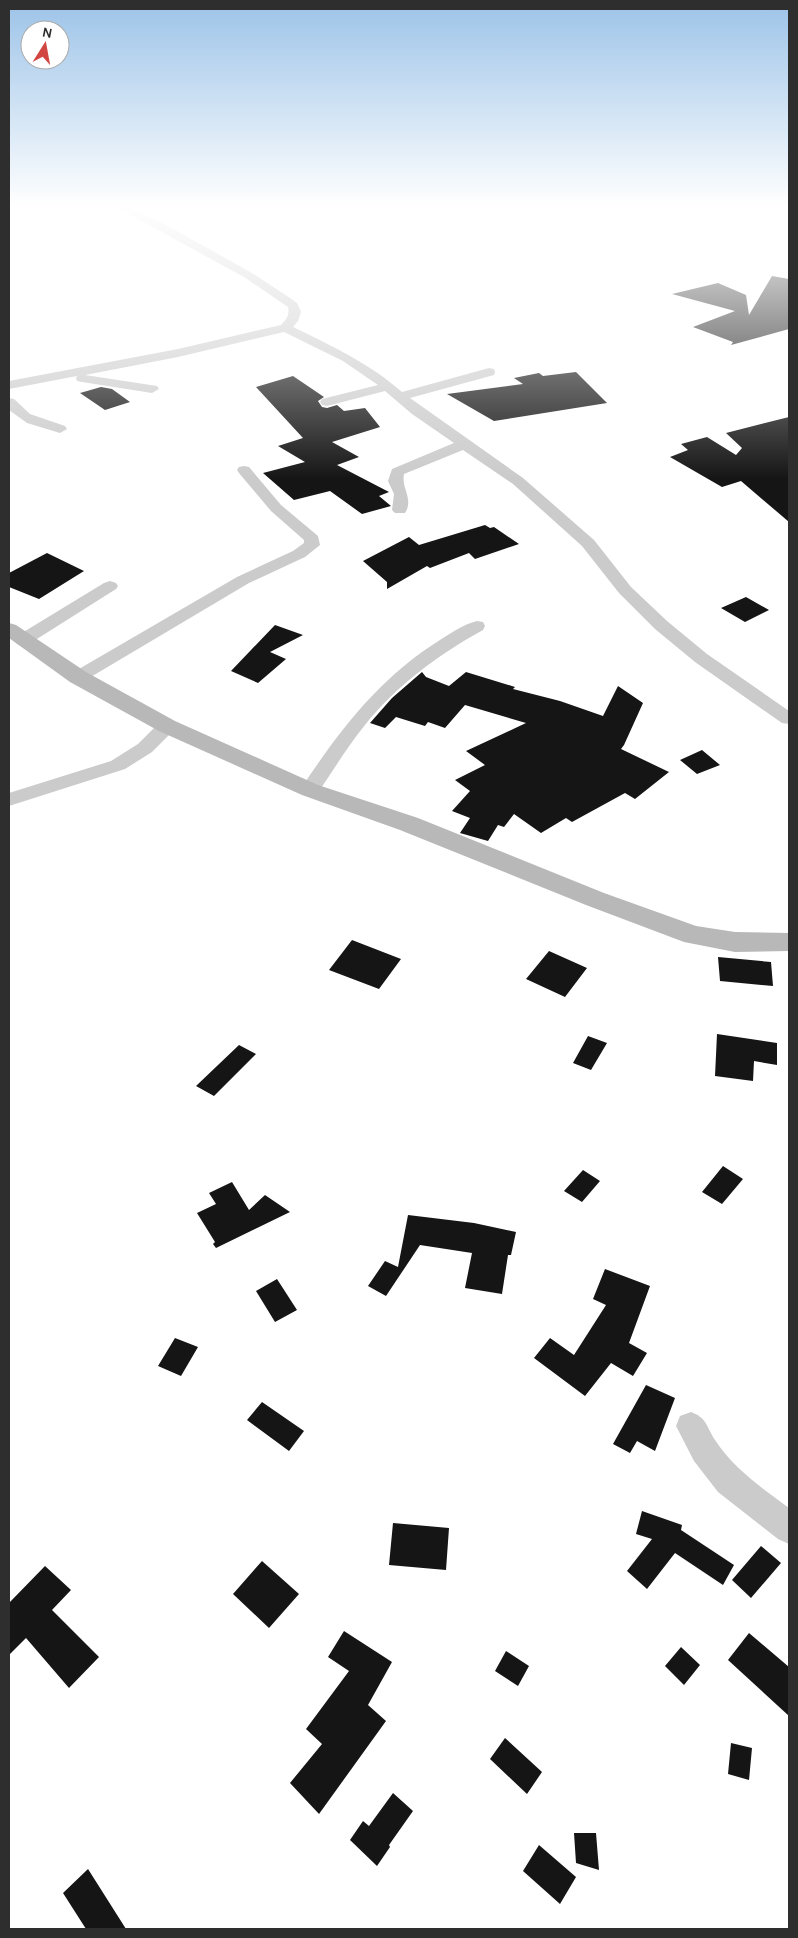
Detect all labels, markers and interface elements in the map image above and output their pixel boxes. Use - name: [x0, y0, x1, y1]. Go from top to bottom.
- north arrow: [20, 20, 70, 70]
- text: N: [41, 23, 54, 42]

